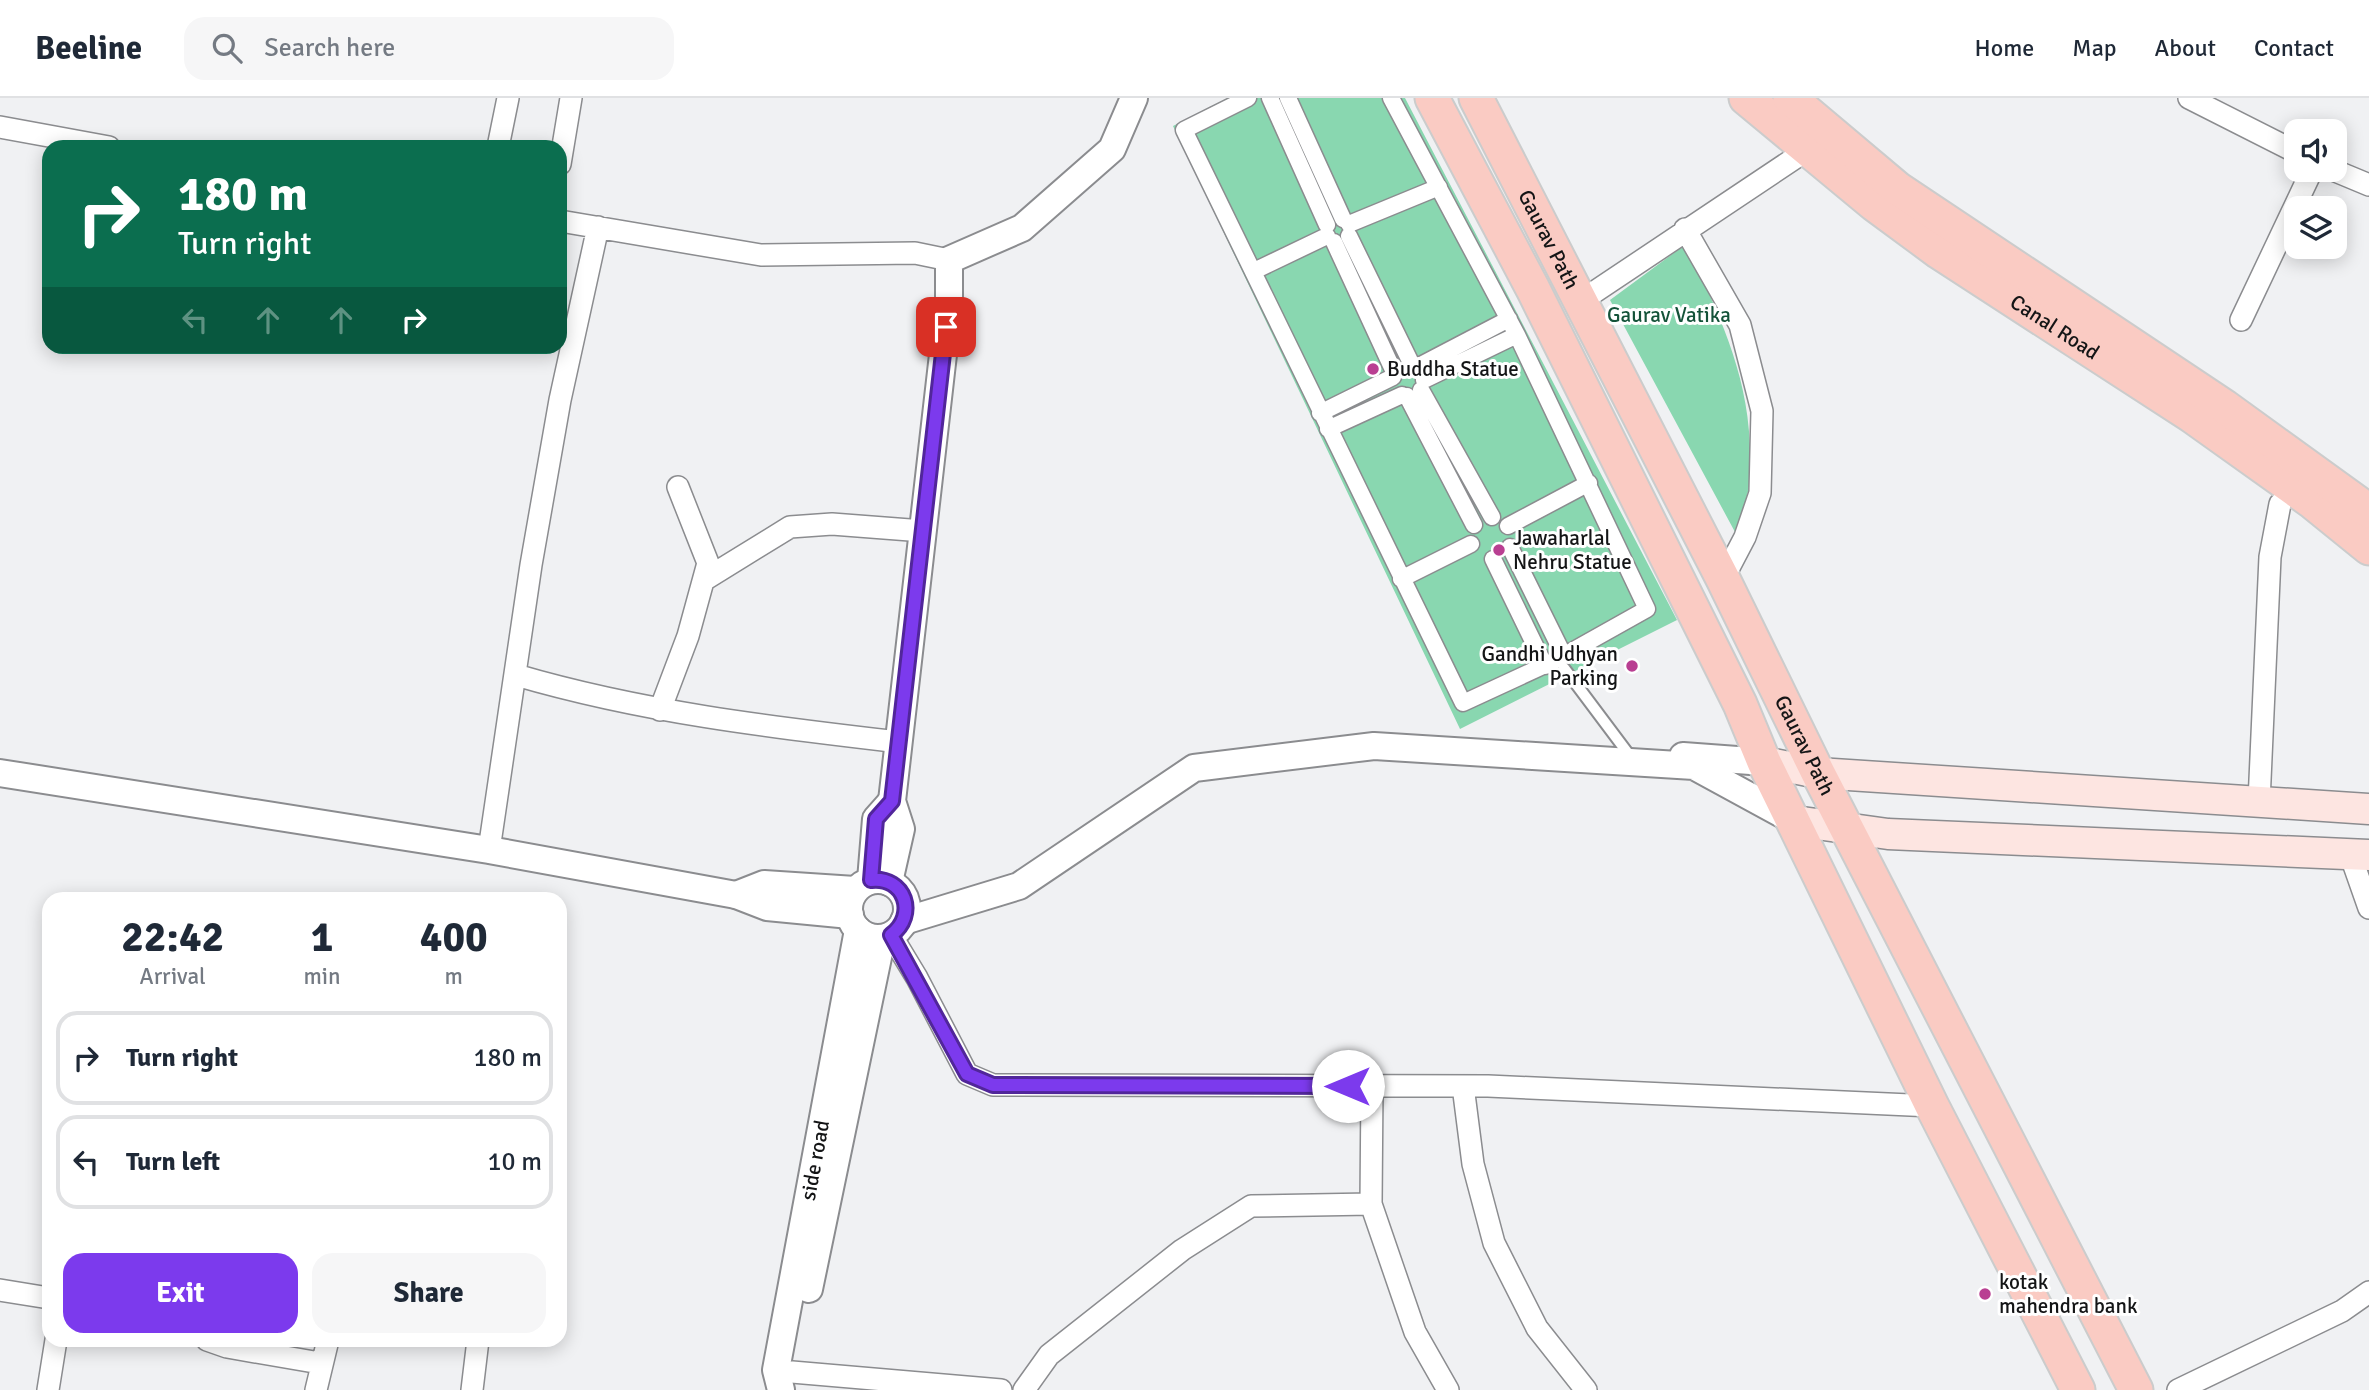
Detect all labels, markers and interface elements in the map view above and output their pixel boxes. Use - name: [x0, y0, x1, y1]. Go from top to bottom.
- search box: [184, 17, 674, 80]
- text: Beeline: [35, 28, 142, 69]
- icon: search: [208, 29, 246, 67]
- text: Search here: [264, 32, 395, 64]
- text: Home: [1974, 33, 2034, 63]
- text: Map: [2072, 33, 2117, 63]
- text: About: [2155, 33, 2216, 63]
- text: Contact: [2254, 33, 2334, 63]
- map controls: [2284, 119, 2347, 259]
- button: sound: [2284, 119, 2347, 182]
- text: 180 m: [178, 164, 308, 224]
- icon: right: [63, 168, 154, 259]
- street label: Gaurav Path: [1512, 185, 1585, 294]
- button: layers: [2284, 196, 2347, 259]
- text: Turn right: [178, 224, 311, 263]
- street label: Canal Road: [2005, 289, 2104, 365]
- pin: [916, 297, 976, 357]
- icon: left: [176, 301, 214, 339]
- icon: ahead: [249, 301, 287, 339]
- icon: ahead: [322, 301, 360, 339]
- icon: right: [395, 301, 433, 339]
- park label: Gaurav Vatika: [1607, 302, 1731, 328]
- icon: arrive: [927, 308, 965, 346]
- place label: Buddha Statue: [1387, 356, 1519, 382]
- marker: Buddha Statue: [1365, 361, 1381, 377]
- place label: Jawaharlal Nehru Statue: [1513, 525, 1632, 575]
- marker: Jawaharlal Nehru Statue: [1491, 542, 1507, 558]
- place label: Gandhi Udhyan Parking: [1482, 641, 1618, 691]
- marker: Gandhi Udhyan Parking: [1624, 658, 1640, 674]
- street label: Gaurav Path: [1769, 691, 1840, 800]
- text: 22:42: [121, 912, 224, 963]
- text: 1: [311, 912, 333, 963]
- text: 400: [420, 912, 488, 963]
- text: Arrival: [140, 962, 206, 991]
- text: min: [303, 962, 341, 991]
- text: m: [445, 962, 463, 991]
- icon: right: [67, 1039, 105, 1077]
- text: Turn right: [126, 1042, 238, 1074]
- text: 180 m: [473, 1042, 542, 1074]
- position arrow: [1311, 1049, 1385, 1123]
- street label: side road: [795, 1118, 835, 1203]
- icon: left: [67, 1143, 105, 1181]
- text: Turn left: [126, 1146, 220, 1178]
- text: 10 m: [487, 1146, 542, 1178]
- button: Exit: [63, 1253, 298, 1333]
- button: Share: [312, 1253, 546, 1333]
- place label: kotak mahendra bank: [1999, 1269, 2138, 1319]
- marker: kotak mahendra bank: [1977, 1286, 1993, 1302]

